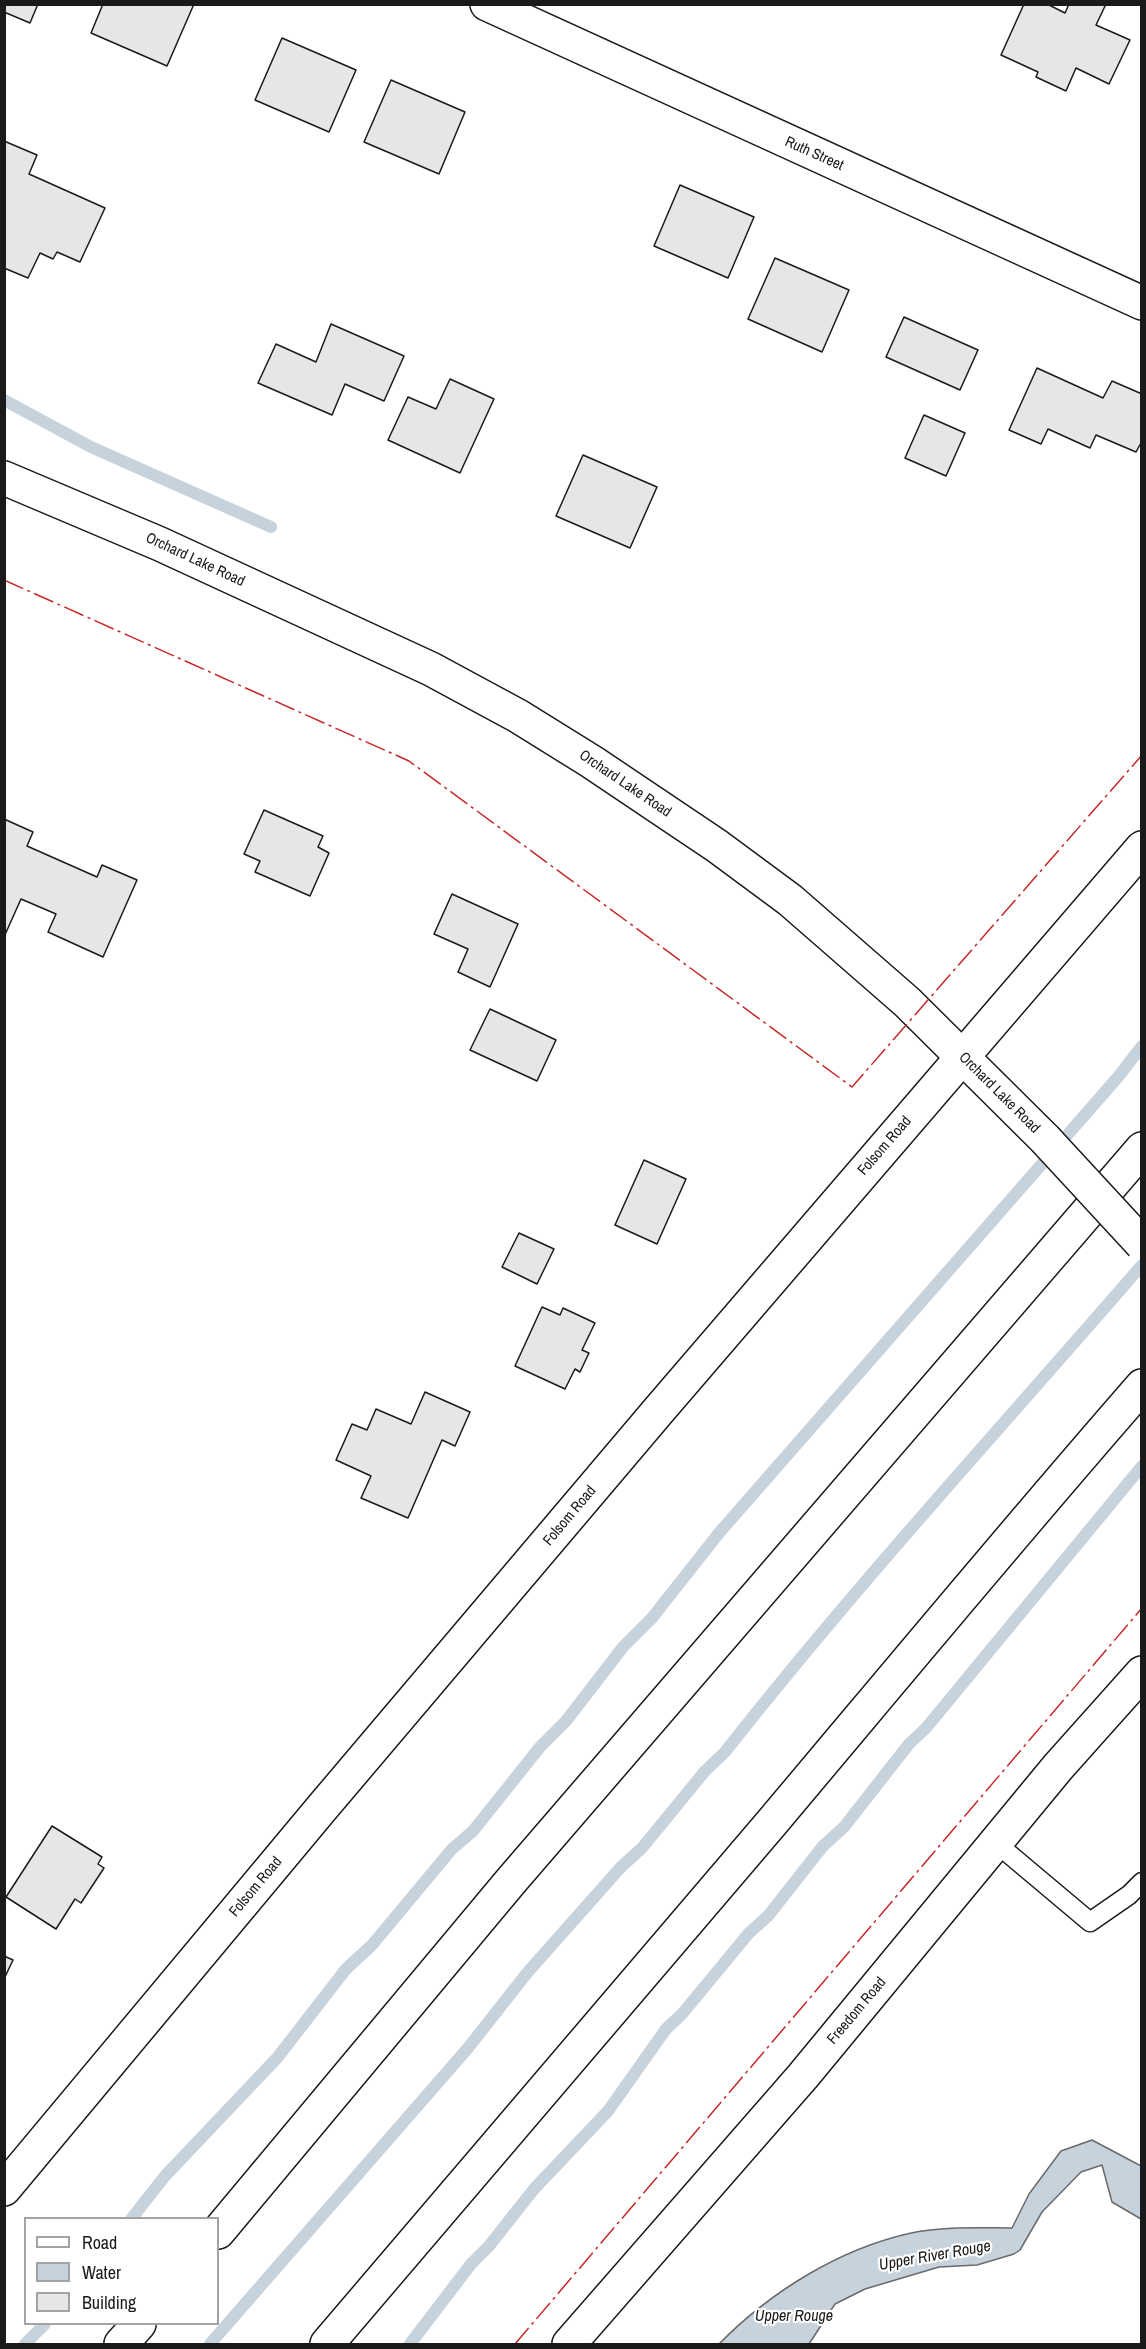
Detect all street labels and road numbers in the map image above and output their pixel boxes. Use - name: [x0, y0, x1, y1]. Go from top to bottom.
- street label: Ruth Street: [782, 133, 846, 175]
- street label: Orchard Lake Road: [143, 529, 247, 591]
- street label: Orchard Lake Road: [575, 747, 675, 821]
- street label: Orchard Lake Road: [955, 1049, 1043, 1137]
- street label: Folsom Road: [854, 1113, 916, 1179]
- street label: Folsom Road: [540, 1482, 600, 1550]
- street label: Folsom Road: [226, 1853, 286, 1921]
- street label: Freedom Road: [824, 1974, 890, 2048]

